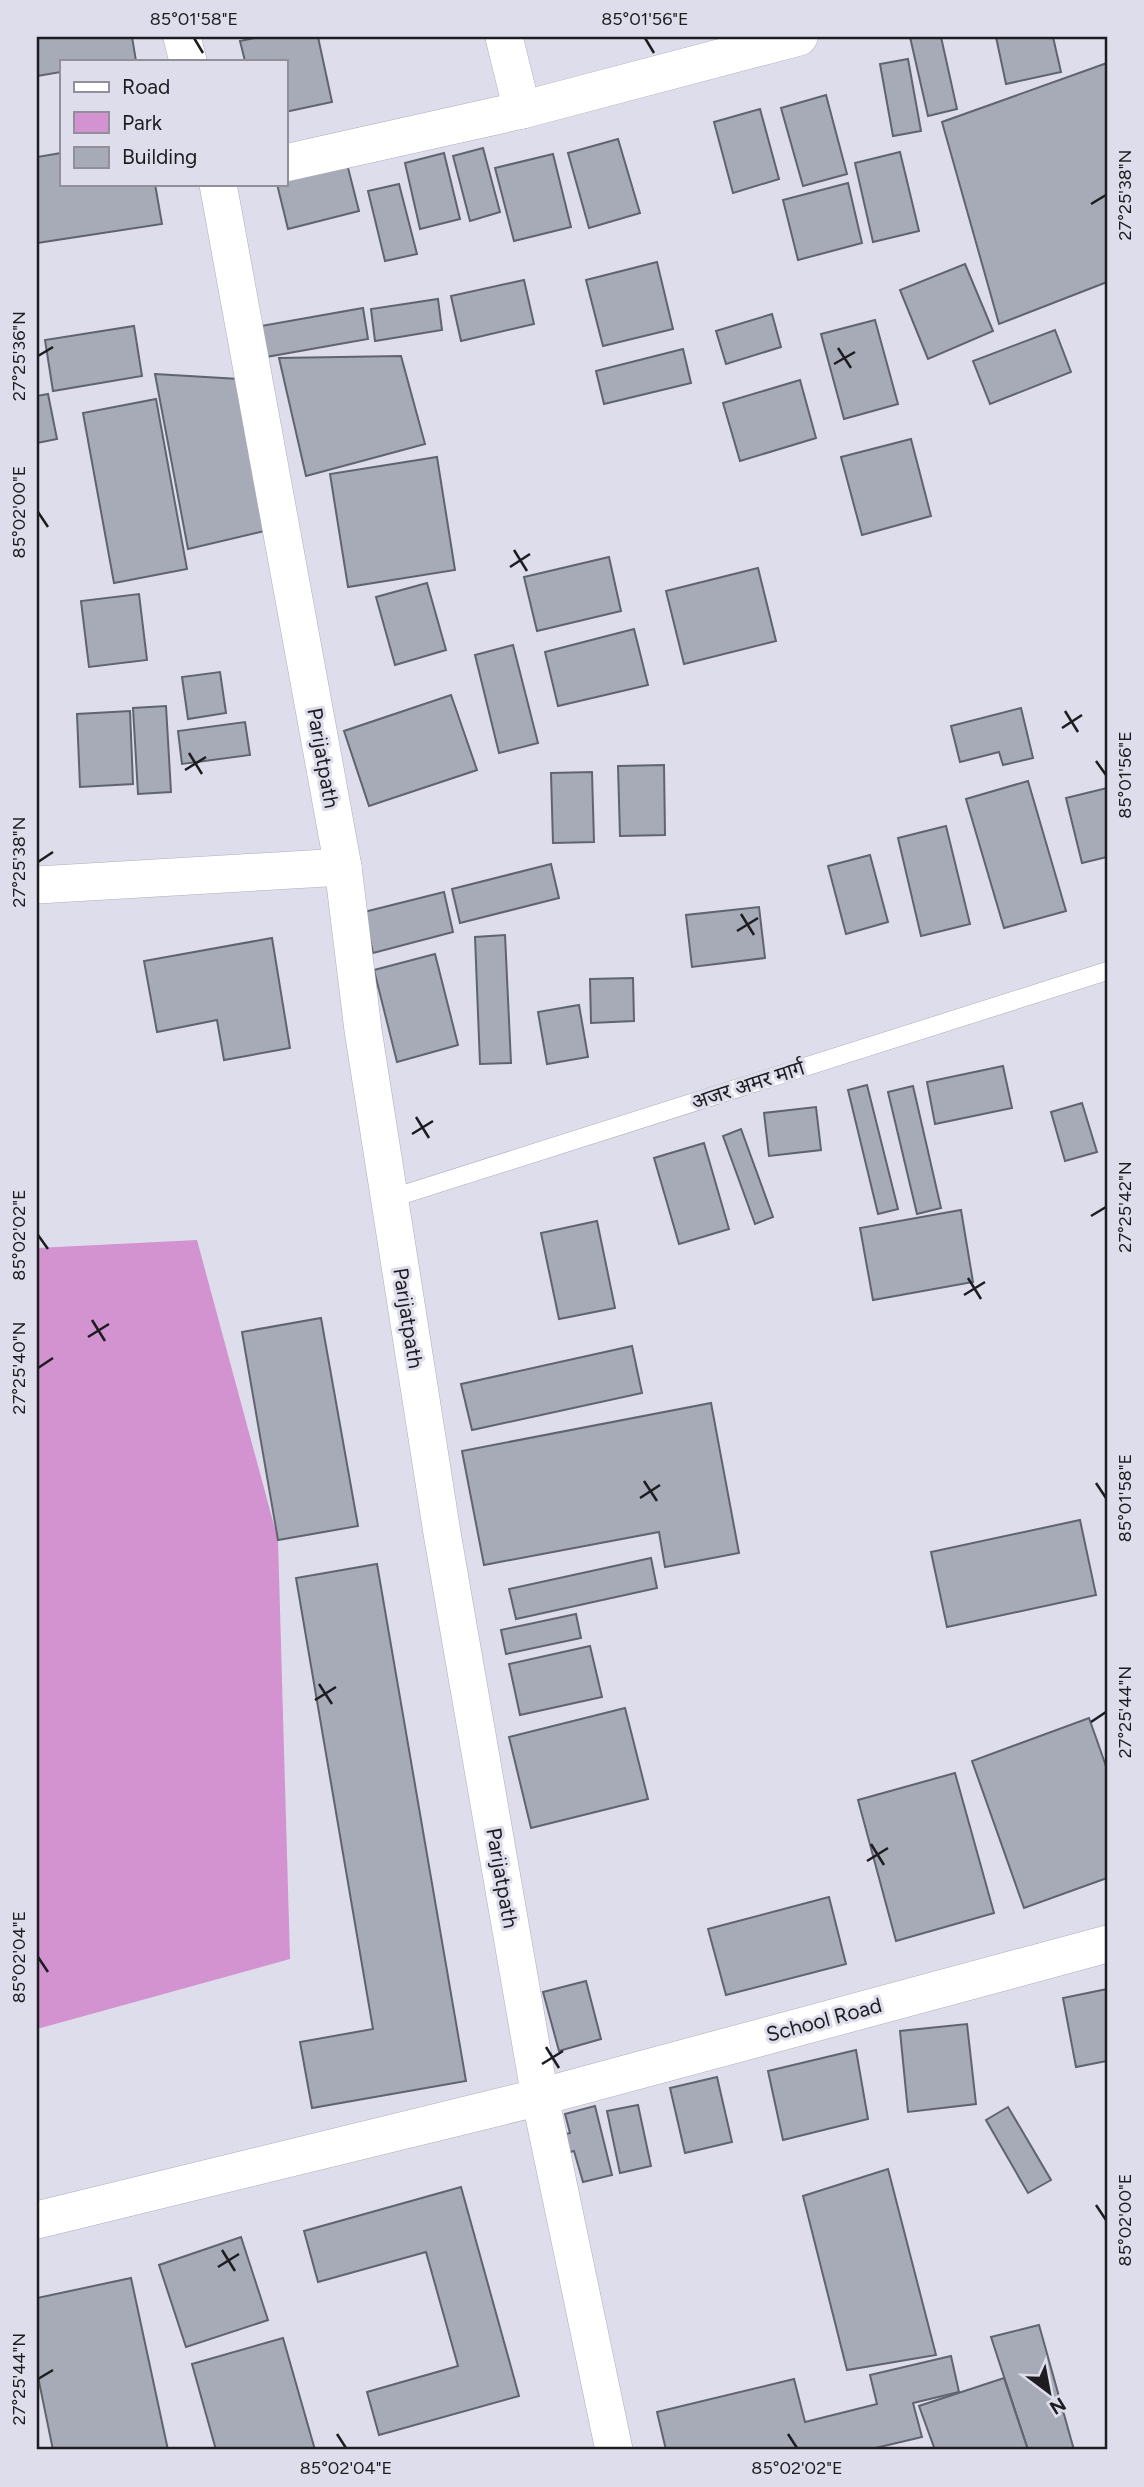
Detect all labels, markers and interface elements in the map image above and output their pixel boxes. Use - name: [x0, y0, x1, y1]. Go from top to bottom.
- text: 85°01'58"E: [150, 8, 238, 30]
- text: 85°01'56"E: [601, 8, 689, 30]
- legend: [60, 60, 287, 186]
- text: Road: [122, 74, 170, 99]
- text: Park: [122, 110, 163, 135]
- text: Building: [122, 144, 197, 169]
- text: 27°25'38"N: [1114, 150, 1136, 240]
- text: 27°25'36"N: [8, 311, 30, 401]
- text: 85°02'00"E: [8, 466, 30, 558]
- street label: Parijatpath: [302, 706, 345, 810]
- text: 85°01'56"E: [1114, 731, 1136, 819]
- text: 27°25'38"N: [8, 817, 30, 907]
- street label: अजर अमर मार्ग: [688, 1054, 809, 1115]
- text: 27°25'42"N: [1114, 1161, 1136, 1253]
- text: 85°02'02"E: [8, 1189, 30, 1281]
- street label: Parijatpath: [388, 1266, 429, 1370]
- text: 27°25'40"N: [8, 1322, 30, 1414]
- text: 85°01'58"E: [1114, 1454, 1136, 1542]
- text: 27°25'44"N: [1114, 1666, 1136, 1758]
- street label: Parijatpath: [481, 1826, 524, 1930]
- text: 85°02'04"E: [8, 1911, 30, 2003]
- street label: School Road: [763, 1992, 884, 2047]
- text: 85°02'00"E: [1114, 2174, 1136, 2266]
- text: 27°25'44"N: [8, 2333, 30, 2425]
- north arrow: [1014, 2358, 1084, 2428]
- text: N: [1045, 2392, 1070, 2420]
- text: 85°02'04"E: [300, 2457, 392, 2479]
- text: 85°02'02"E: [751, 2457, 843, 2479]

